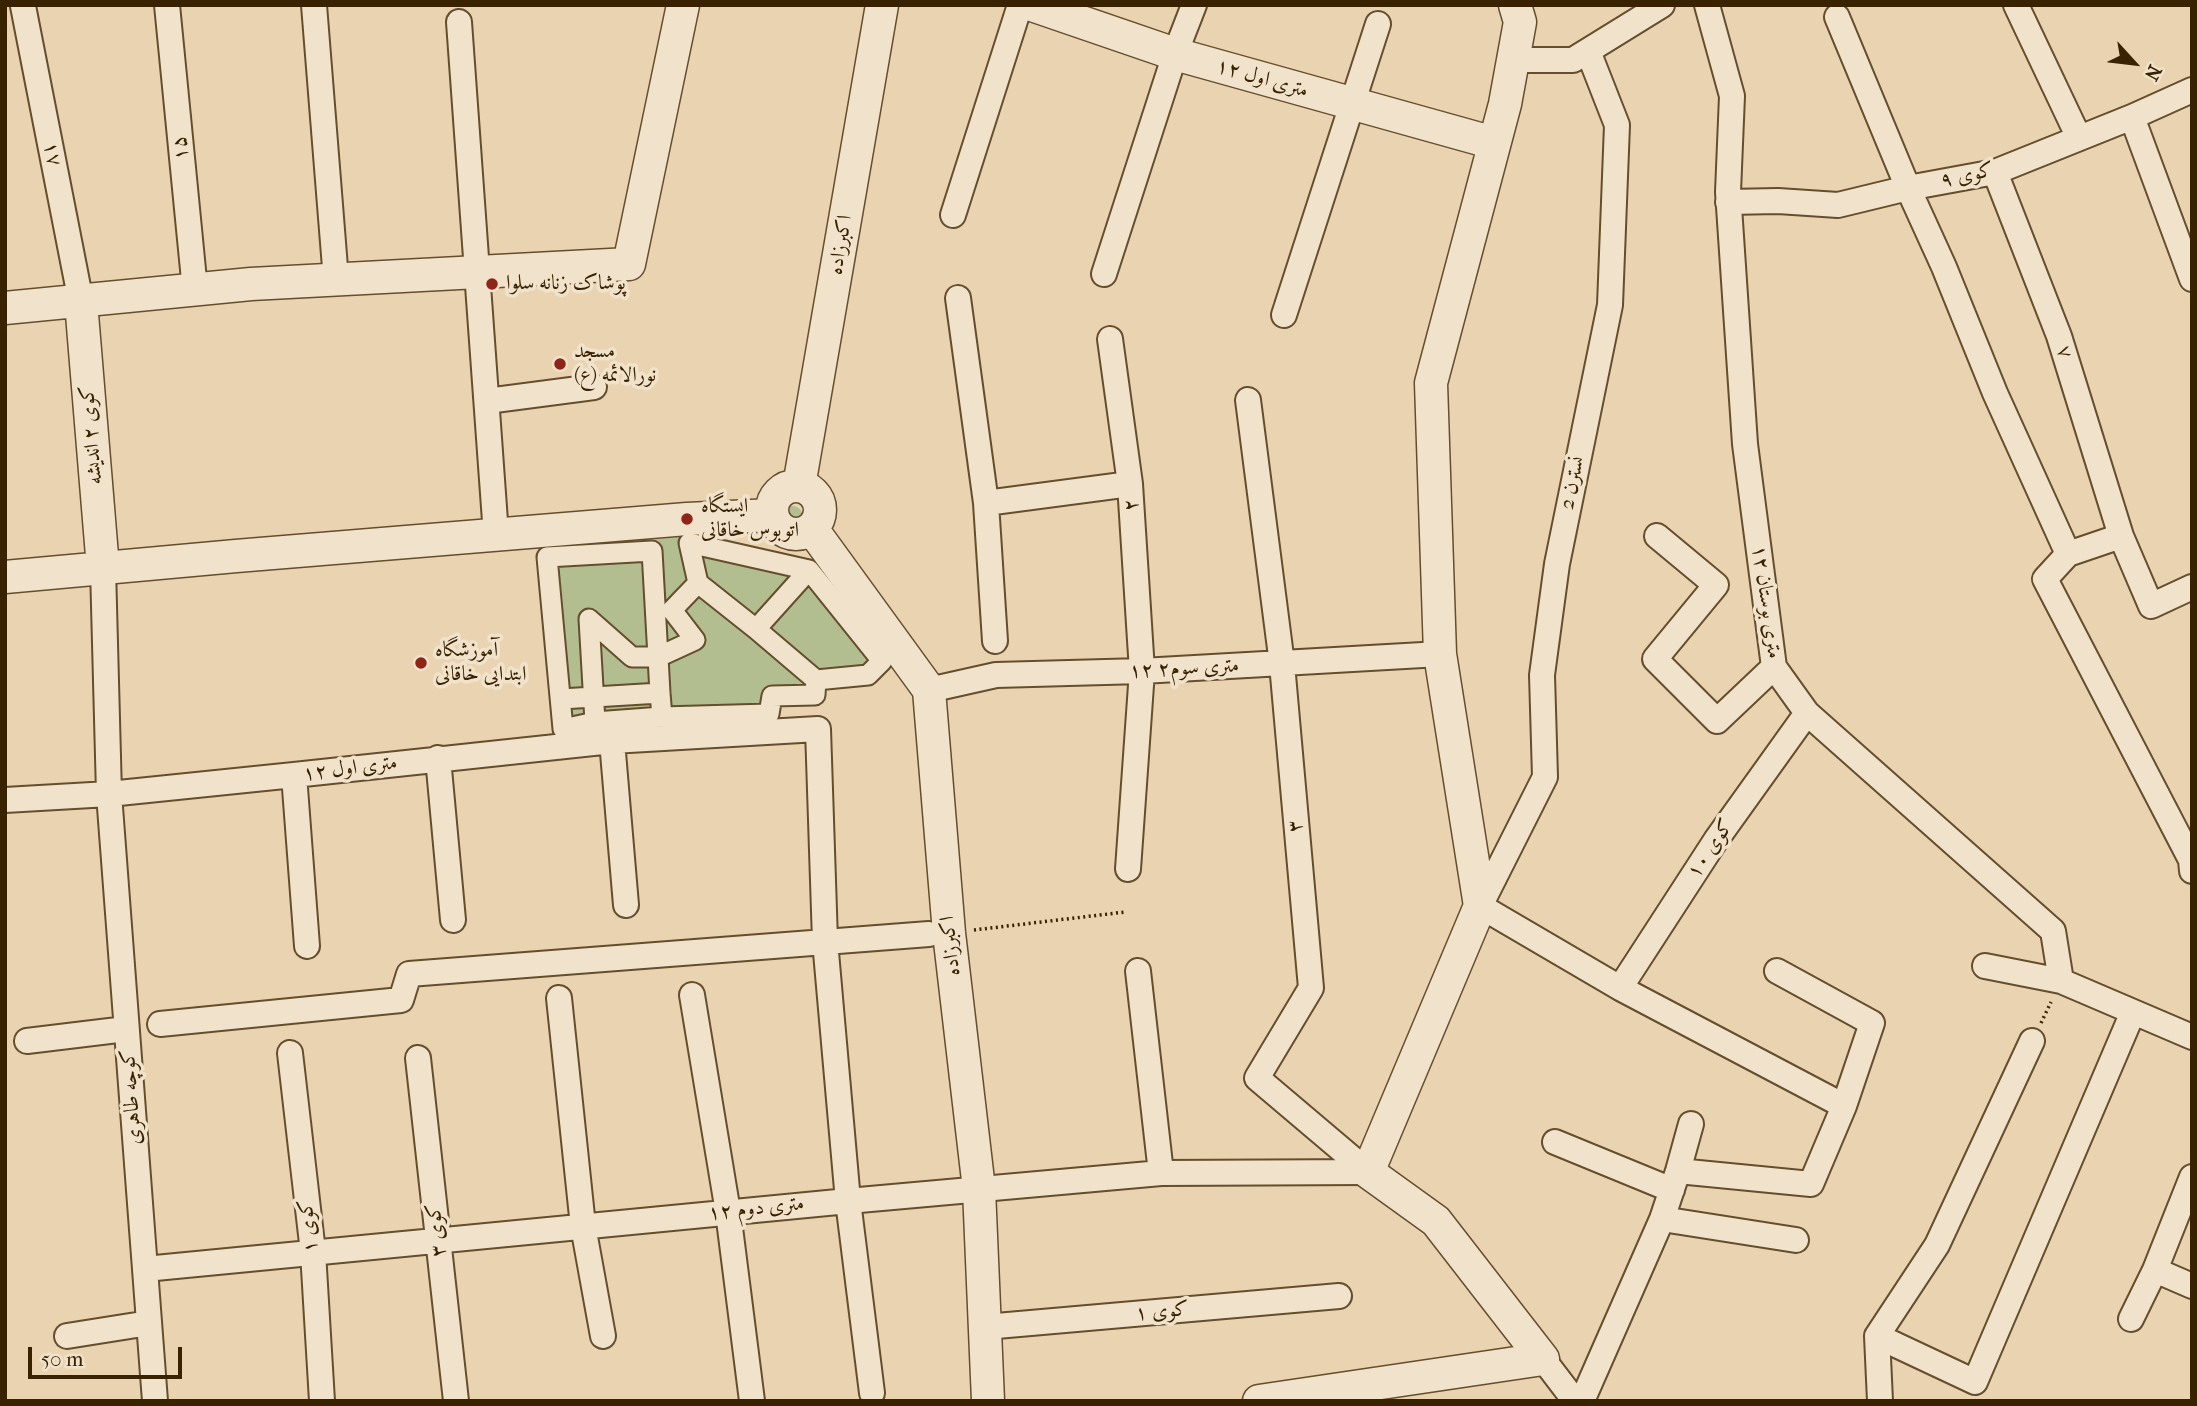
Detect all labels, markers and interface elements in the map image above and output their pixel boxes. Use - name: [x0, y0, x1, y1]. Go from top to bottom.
- north arrow: [2099, 28, 2169, 98]
- street label: ۱۲ متری اول: [1213, 54, 1311, 104]
- text: N: [2140, 61, 2166, 84]
- street label: ۱۵: [167, 134, 195, 162]
- street label: ۱۷: [37, 140, 67, 168]
- street label: کوی ۹: [1938, 158, 1996, 194]
- street label: اکبرزاده: [823, 213, 859, 277]
- place label: پوشاک زنانه سلوا: [506, 271, 626, 297]
- marker: پوشاک زنانه سلوا: [484, 276, 500, 292]
- place label: مسجد نورالائمه (ع): [574, 339, 656, 389]
- street label: ۷: [2050, 342, 2078, 362]
- marker: مسجد نورالائمه (ع): [552, 356, 568, 372]
- street label: کوی ۲ اندیشه: [75, 384, 109, 486]
- street label: نسترن 2: [1555, 454, 1591, 512]
- place label: ایستگاه اتوبوس خاقانی: [701, 494, 799, 544]
- street label: ۲: [1119, 498, 1145, 512]
- marker: ایستگاه اتوبوس خاقانی: [679, 511, 695, 527]
- street label: ۱۲ متری بوستان: [1746, 544, 1786, 660]
- place label: آموزشگاه ابتدایی خاقانی: [435, 638, 527, 688]
- street label: ۱۲ متری سوم۲: [1128, 654, 1240, 684]
- marker: آموزشگاه ابتدایی خاقانی: [413, 655, 429, 671]
- street label: ۱۲ متری اول: [301, 751, 399, 787]
- street label: کوی ۱۰: [1682, 815, 1740, 883]
- street label: ۳: [1283, 819, 1309, 833]
- street label: اکبرزاده: [935, 915, 967, 977]
- street label: کوچه طاهری: [116, 1048, 148, 1146]
- street label: ۱۲ متری دوم: [707, 1191, 805, 1227]
- street label: کوی ۱: [294, 1198, 324, 1254]
- street label: کوی ۳: [422, 1202, 452, 1258]
- street label: کوی ۱: [1134, 1297, 1190, 1327]
- scale bar: [32, 1332, 186, 1376]
- text: 50 m: [41, 1347, 84, 1371]

